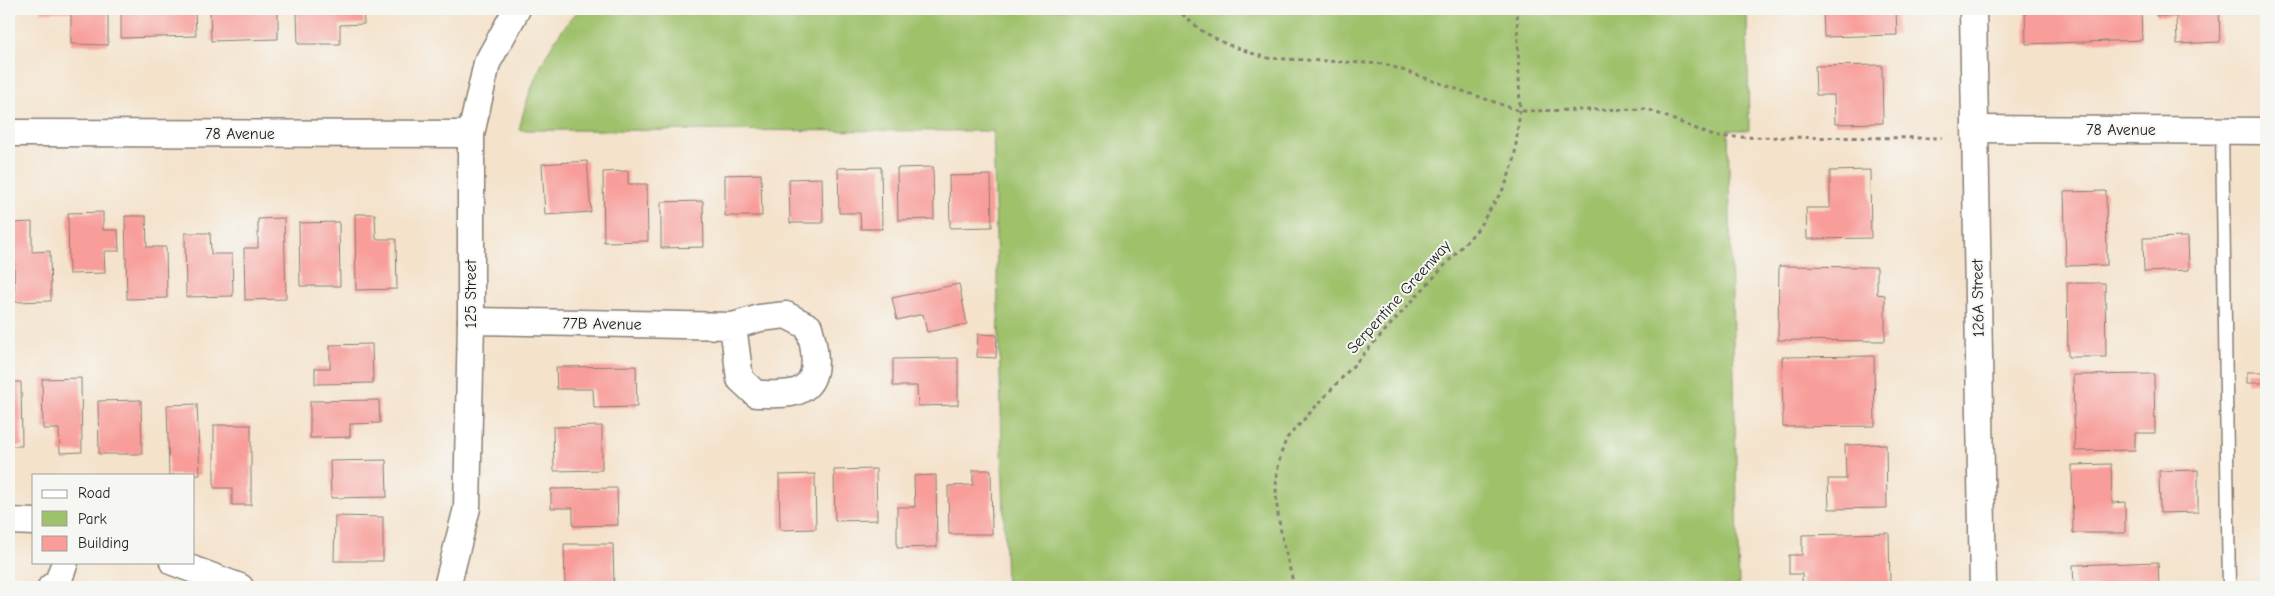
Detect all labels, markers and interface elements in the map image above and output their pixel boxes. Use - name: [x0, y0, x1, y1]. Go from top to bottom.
- street label: 78 Avenue: [2086, 121, 2156, 139]
- street label: 78 Avenue: [205, 125, 275, 143]
- street label: Serpentine Greenway: [1343, 236, 1455, 357]
- street label: 126A Street: [1968, 258, 1988, 337]
- street label: 125 Street: [462, 259, 480, 328]
- street label: 77B Avenue: [562, 314, 642, 334]
- legend: [32, 474, 195, 564]
- text: Road: [78, 484, 110, 502]
- text: Park: [78, 510, 107, 528]
- text: Building: [78, 534, 129, 552]

